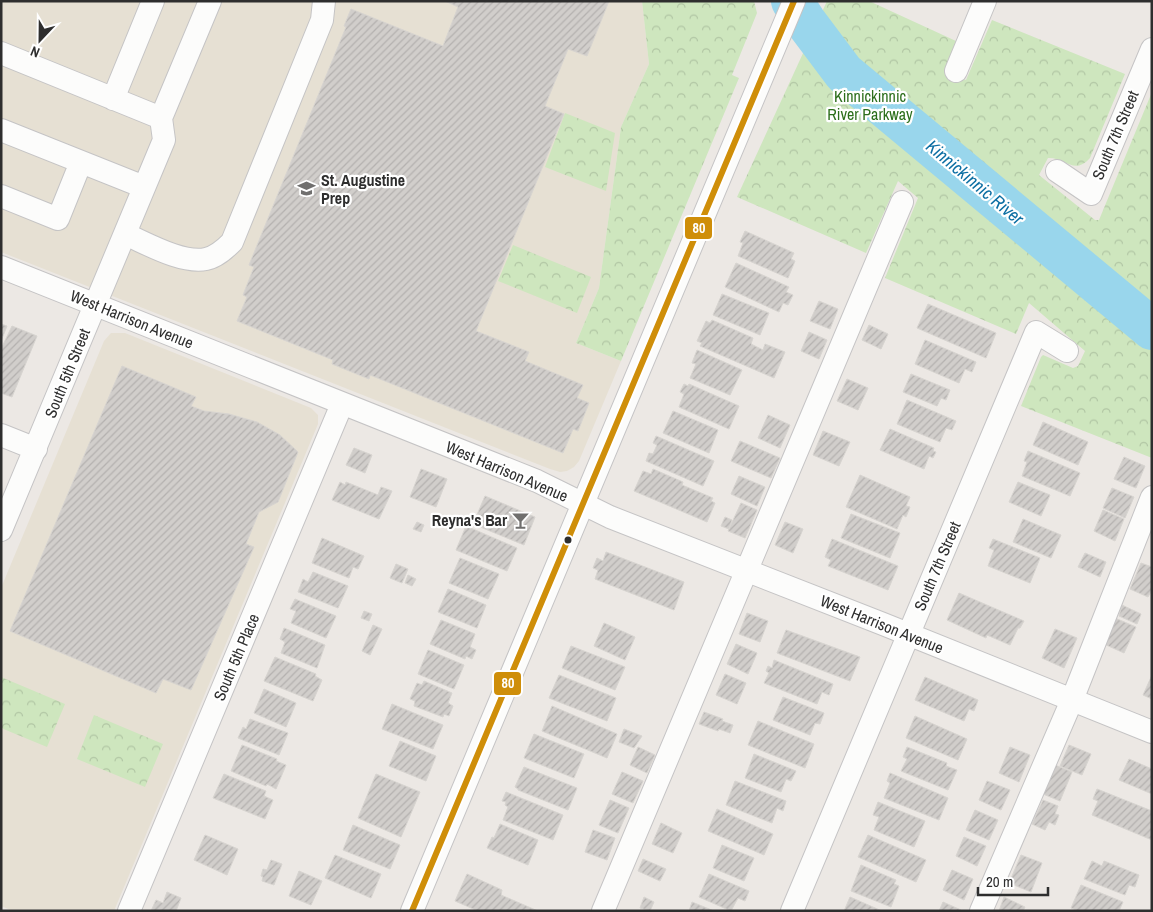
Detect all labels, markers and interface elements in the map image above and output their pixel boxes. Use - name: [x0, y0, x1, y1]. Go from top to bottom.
- north arrow: [15, 15, 65, 65]
- text: N: [28, 42, 42, 62]
- park label: Kinnickinnic River Parkway: [827, 85, 913, 125]
- street label: South 7th Street: [1086, 87, 1144, 183]
- water label: Kinnickinnic River: [921, 134, 1030, 231]
- place label: St. Augustine Prep: [321, 169, 405, 209]
- school or university icon: St. Augustine Prep: [297, 179, 317, 199]
- line badge: 80: [684, 216, 713, 240]
- text: 80: [693, 219, 705, 237]
- street label: West Harrison Avenue: [67, 284, 197, 354]
- street label: South 5th Street: [39, 325, 95, 421]
- street label: West Harrison Avenue: [442, 435, 572, 507]
- place label: Reyna's Bar: [432, 509, 508, 531]
- bar icon: Reyna's Bar: [511, 510, 531, 530]
- street label: South 7th Street: [908, 518, 966, 614]
- unlabelled marker: [563, 535, 573, 545]
- street label: West Harrison Avenue: [817, 589, 947, 659]
- street label: South 5th Place: [208, 610, 264, 704]
- line badge: 80: [493, 671, 522, 696]
- text: 80: [502, 674, 514, 692]
- scale bar: [978, 864, 1048, 896]
- text: 20 m: [986, 871, 1013, 892]

